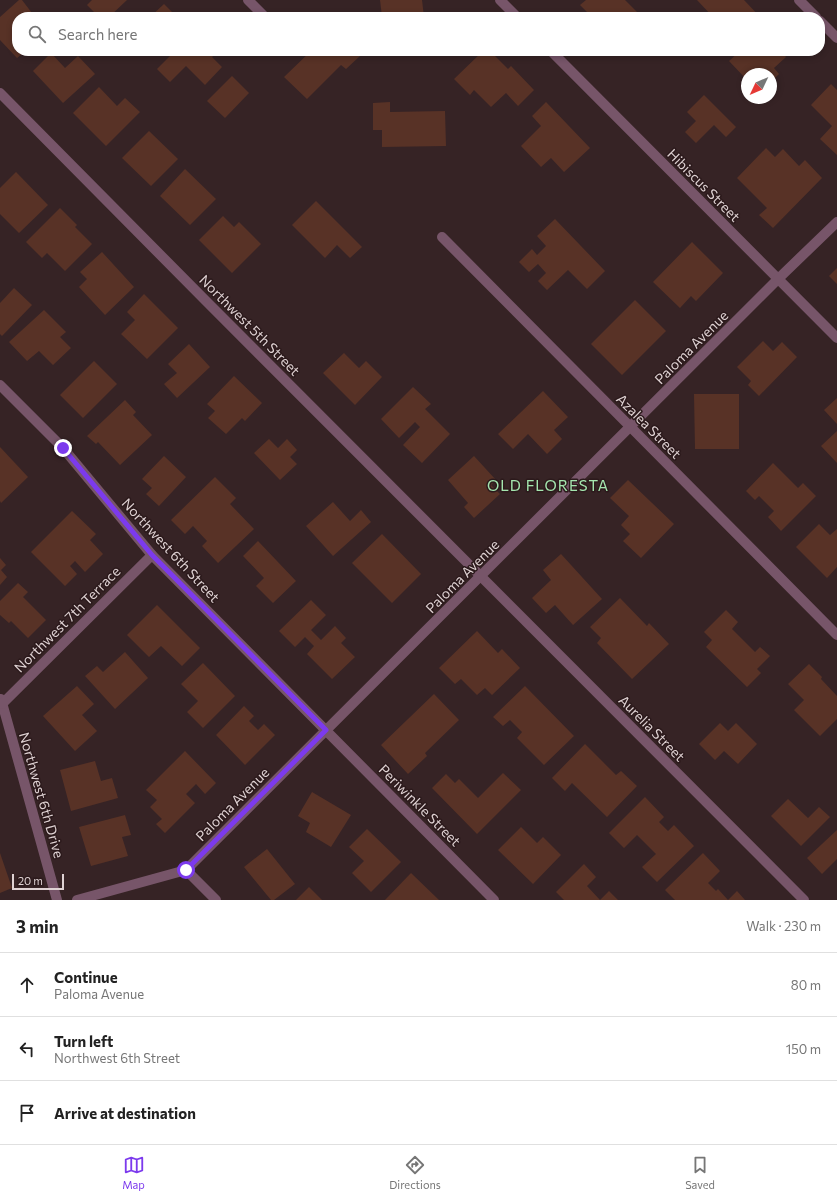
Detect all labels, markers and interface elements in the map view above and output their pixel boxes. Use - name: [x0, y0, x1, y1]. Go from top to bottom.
- search box: [12, 12, 825, 56]
- icon: search: [26, 23, 48, 45]
- text: Search here: [58, 25, 137, 43]
- north arrow: [741, 68, 777, 104]
- street label: Hibiscus Street: [664, 145, 744, 225]
- street label: Northwest 5th Street: [196, 271, 304, 379]
- street label: Paloma Avenue: [651, 307, 731, 387]
- street label: Azalea Street: [613, 390, 685, 462]
- route end: [54, 439, 72, 457]
- district label: OLD FLORESTA: [487, 476, 609, 494]
- street label: Northwest 6th Street: [118, 495, 224, 606]
- street label: Paloma Avenue: [422, 536, 502, 616]
- street label: Northwest 7th Terrace: [10, 562, 124, 676]
- street label: Aurelia Street: [615, 691, 689, 765]
- street label: Northwest 6th Drive: [16, 730, 68, 860]
- street label: Periwinkle Street: [376, 761, 465, 850]
- street label: Paloma Avenue: [192, 764, 272, 844]
- route start: [177, 861, 195, 879]
- scale bar: [12, 872, 64, 891]
- text: 20 m: [18, 874, 43, 887]
- text: 3 min: [16, 916, 59, 937]
- text: Walk · 230 m: [746, 918, 821, 934]
- text: Continue: [54, 968, 118, 986]
- icon: ahead: [16, 974, 38, 996]
- text: 80 m: [791, 977, 821, 993]
- text: Paloma Avenue: [54, 986, 144, 1002]
- text: Turn left: [54, 1032, 113, 1050]
- icon: left: [16, 1038, 38, 1060]
- text: 150 m: [786, 1041, 821, 1057]
- text: Northwest 6th Street: [54, 1050, 180, 1066]
- icon: arrive: [16, 1102, 38, 1124]
- text: Arrive at destination: [54, 1104, 196, 1122]
- tab: Map: [122, 1154, 145, 1191]
- tab: Directions: [389, 1154, 441, 1191]
- tab: Saved: [685, 1154, 715, 1191]

